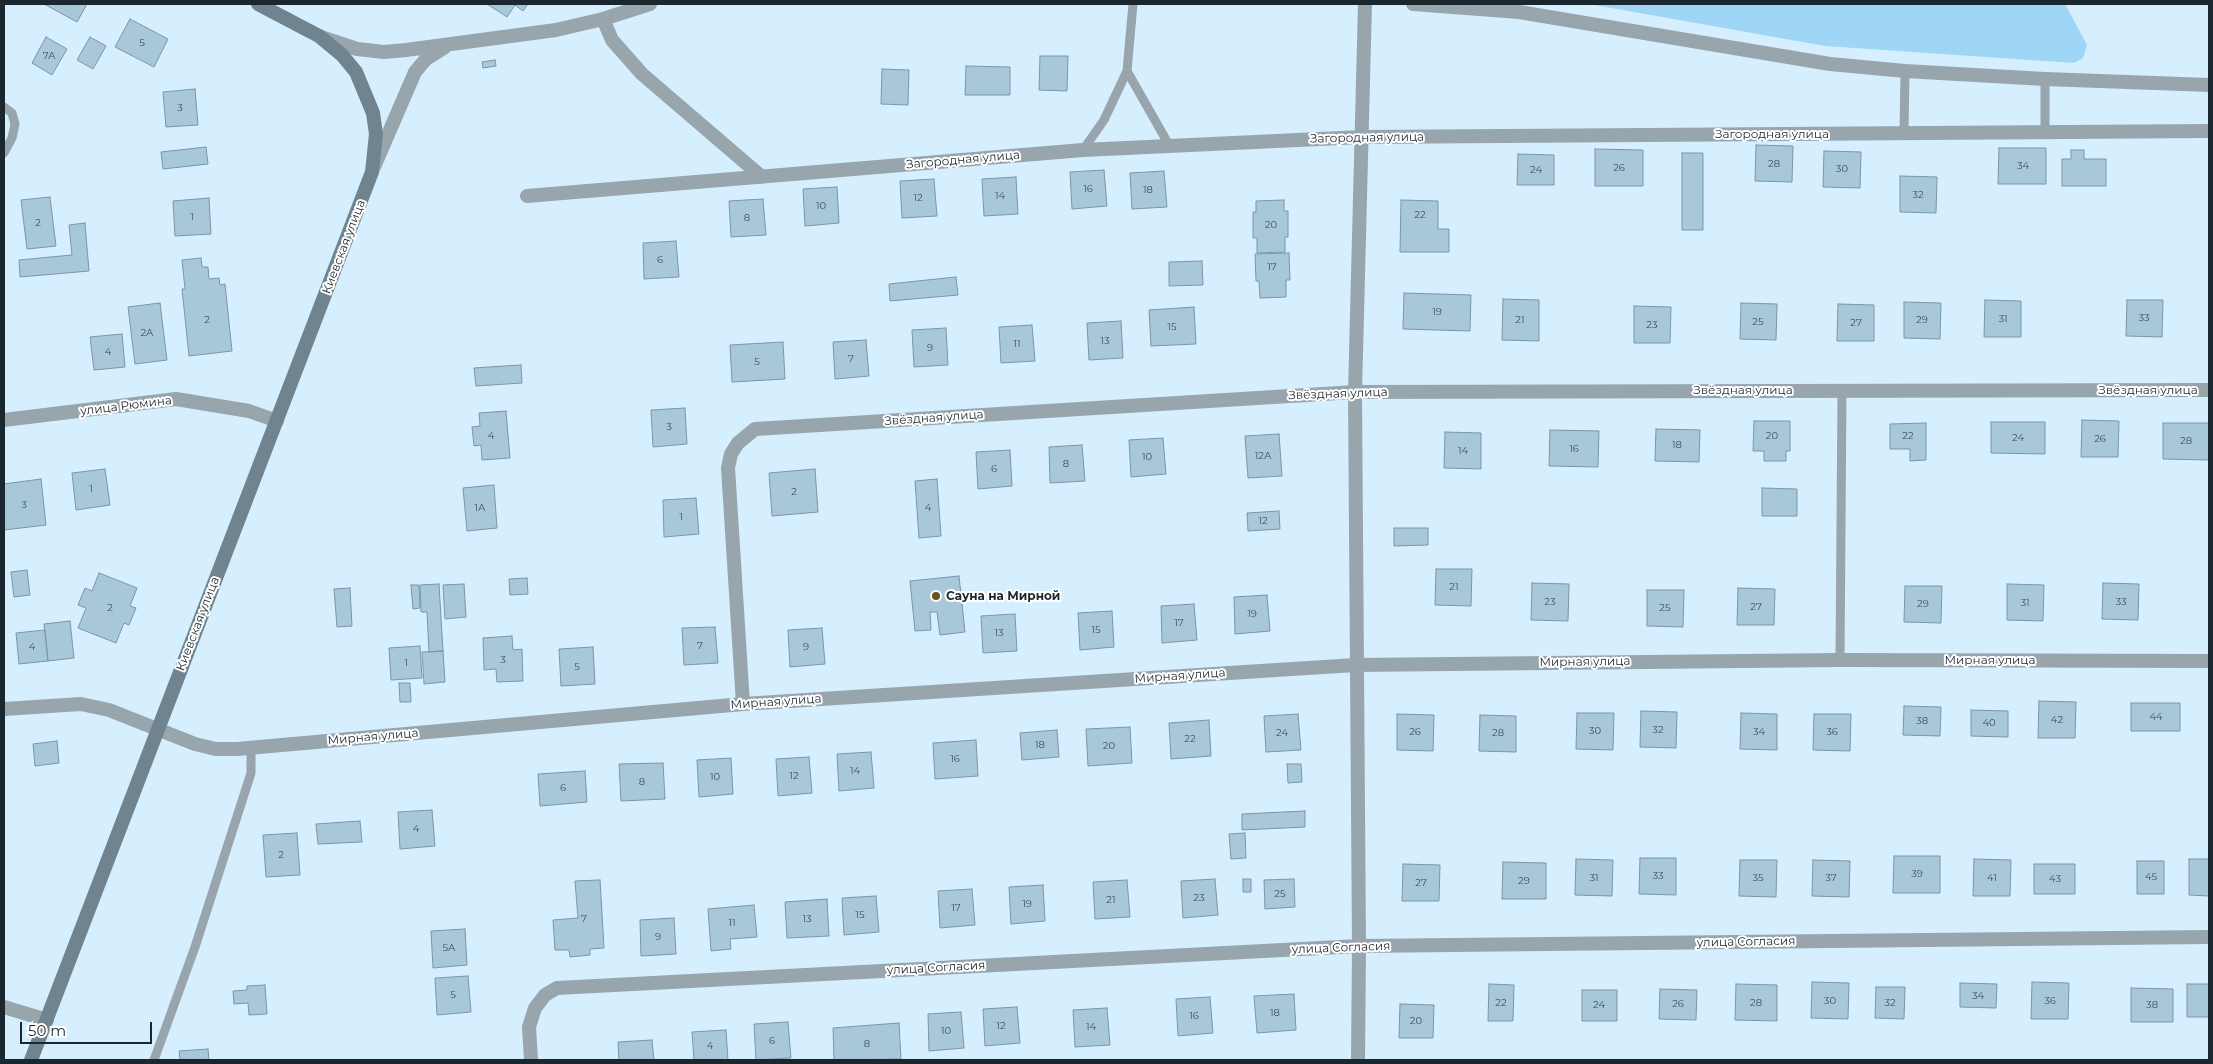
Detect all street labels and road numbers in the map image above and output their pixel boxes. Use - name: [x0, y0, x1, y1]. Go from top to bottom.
- street label: Загородная улица: [1715, 127, 1829, 141]
- street label: Загородная улица: [1310, 130, 1424, 146]
- street label: Загородная улица: [906, 148, 1020, 172]
- street label: Киевская улица: [319, 198, 369, 296]
- street label: Звёздная улица: [1693, 383, 1793, 397]
- street label: Звёздная улица: [2098, 383, 2198, 397]
- street label: Звёздная улица: [1288, 385, 1388, 403]
- street label: улица Рюмина: [79, 393, 173, 419]
- street label: Звёздная улица: [884, 407, 984, 429]
- street label: Киевская улица: [173, 575, 223, 673]
- street label: Мирная улица: [1944, 653, 2036, 667]
- street label: Мирная улица: [1539, 654, 1631, 670]
- street label: Мирная улица: [1134, 666, 1226, 686]
- street label: Мирная улица: [730, 692, 822, 712]
- street label: Мирная улица: [327, 726, 419, 748]
- street label: улица Согласия: [1697, 934, 1795, 950]
- street label: улица Согласия: [1291, 939, 1391, 957]
- street label: улица Согласия: [886, 958, 986, 978]

